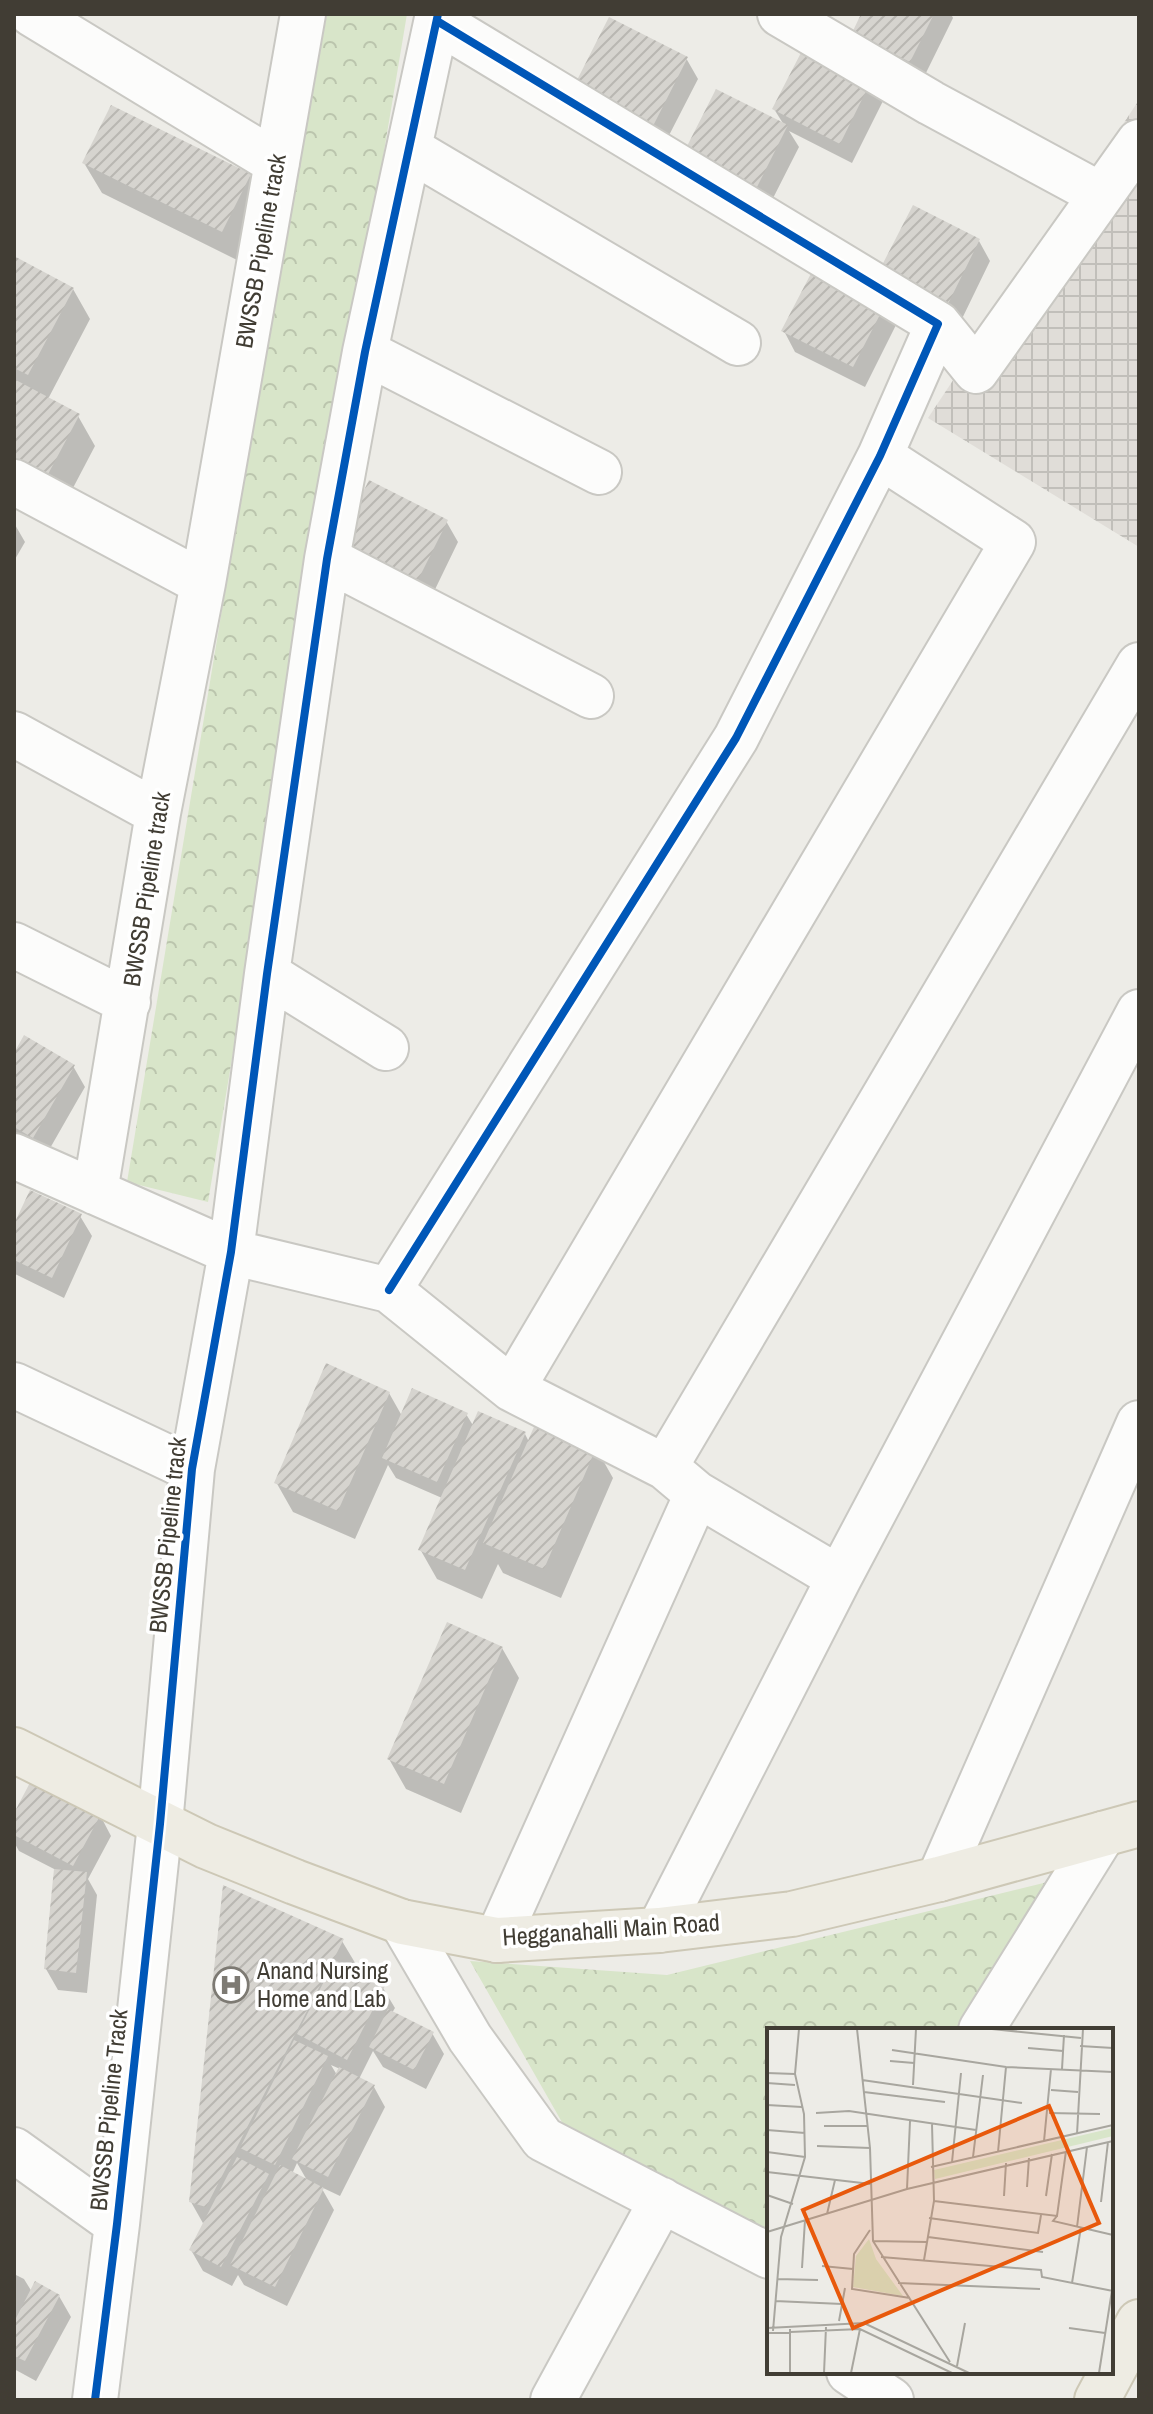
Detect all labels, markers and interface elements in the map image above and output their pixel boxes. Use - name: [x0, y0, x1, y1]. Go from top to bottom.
- street label: BWSSB Pipeline track: [227, 151, 293, 351]
- street label: BWSSB Pipeline track: [115, 789, 177, 989]
- street label: BWSSB Pipeline track: [141, 1435, 193, 1634]
- street label: Hegganahalli Main Road: [501, 1905, 721, 1953]
- place label: Anand Nursing Home and Lab: [256, 1954, 388, 2014]
- hospital icon: Anand Nursing Home and Lab: [212, 1966, 250, 2004]
- street label: BWSSB Pipeline Track: [82, 2007, 135, 2212]
- inset map: [767, 2028, 1113, 2374]

